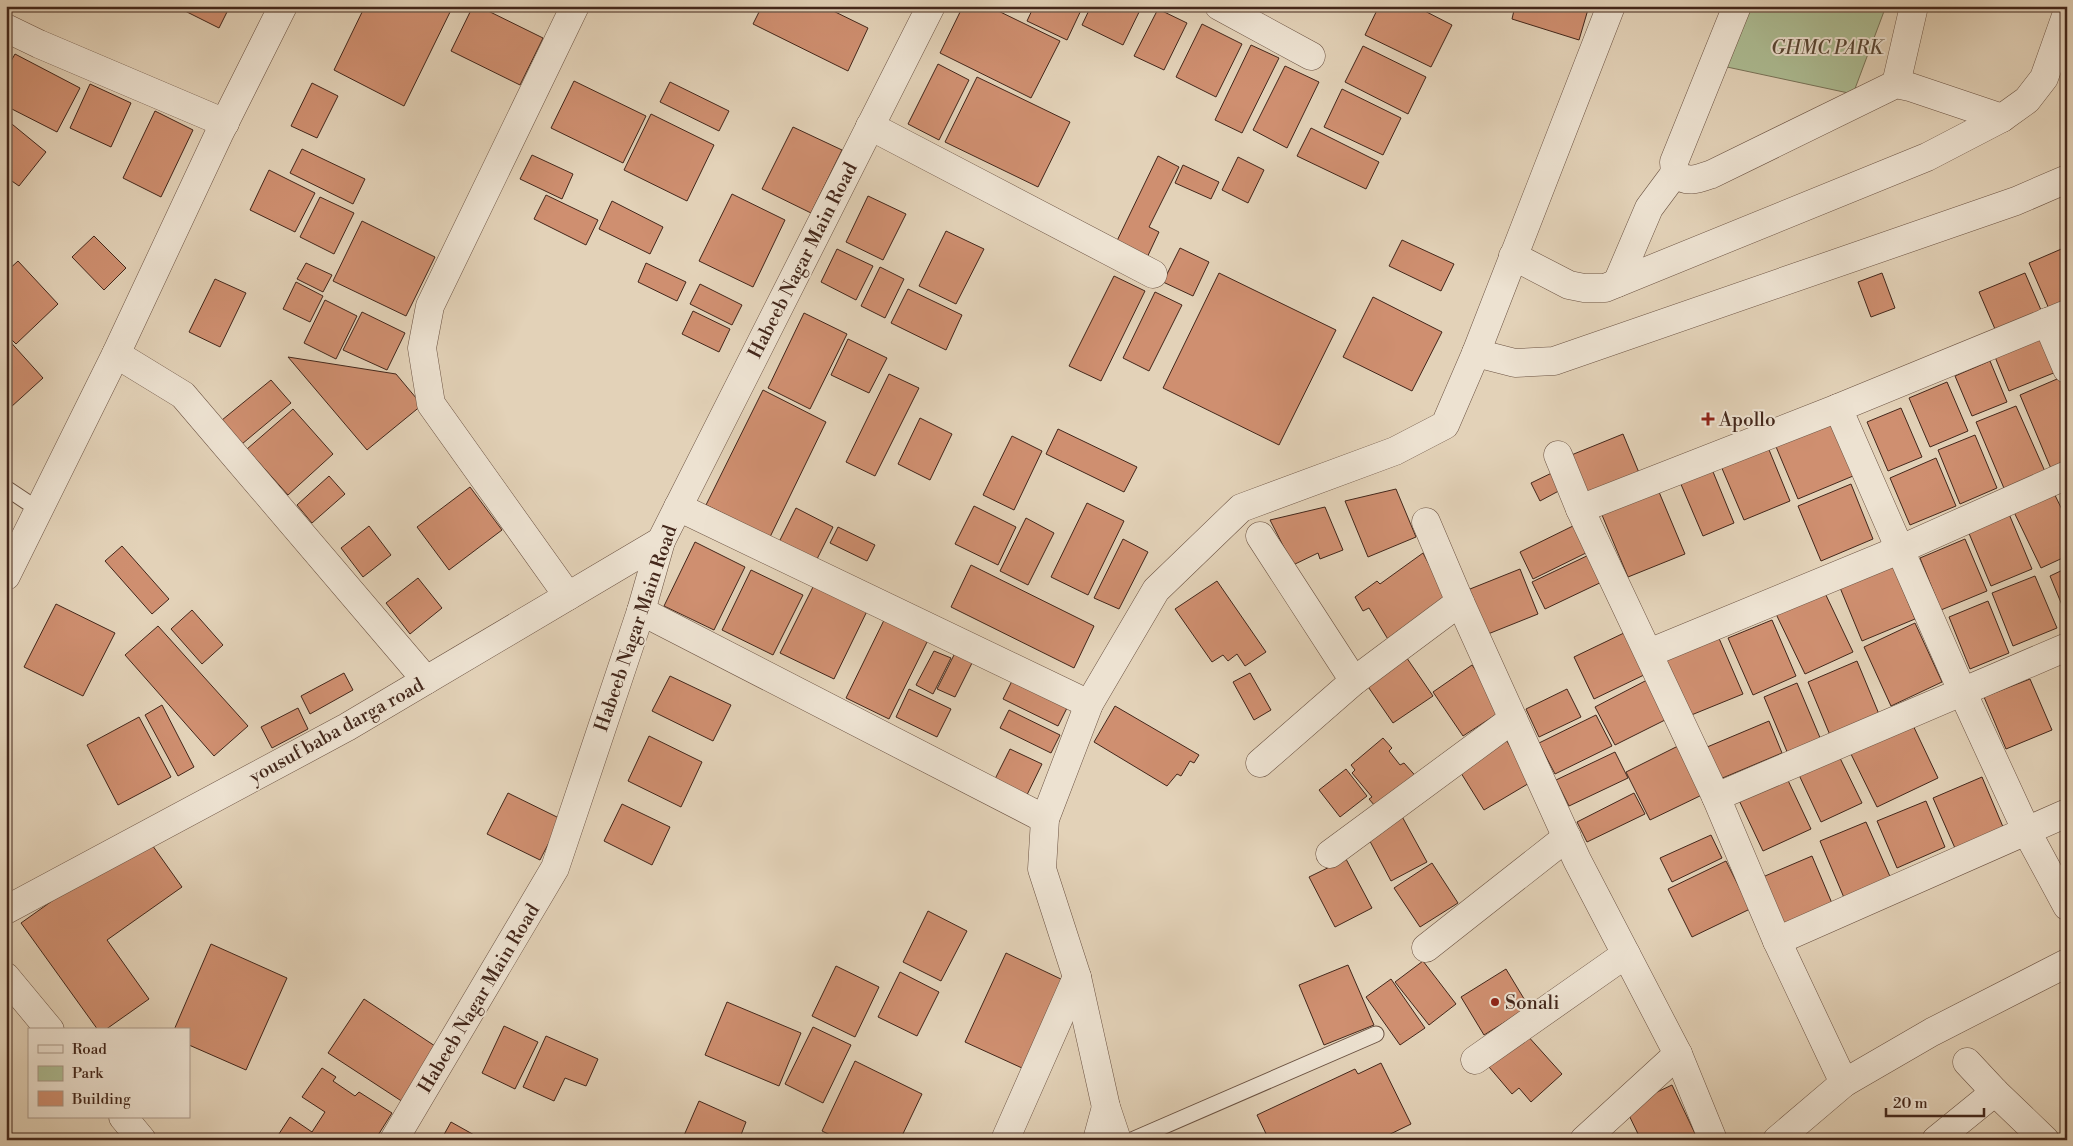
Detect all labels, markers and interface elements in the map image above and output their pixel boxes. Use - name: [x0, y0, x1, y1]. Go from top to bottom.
- park label: GHMC PARK: [1771, 36, 1885, 60]
- street label: Habeeb Nagar Main Road: [743, 158, 863, 362]
- place label: Apollo: [1718, 408, 1776, 432]
- marker: Apollo: [1701, 412, 1715, 426]
- street label: Habeeb Nagar Main Road: [589, 522, 683, 735]
- street label: yousuf baba darga road: [244, 673, 428, 789]
- street label: Habeeb Nagar Main Road: [413, 899, 545, 1098]
- place label: Sonali: [1505, 991, 1559, 1015]
- marker: Sonali: [1489, 996, 1501, 1008]
- legend: [28, 1028, 190, 1118]
- text: Road: [72, 1040, 107, 1059]
- text: Park: [72, 1064, 104, 1083]
- scale bar: [1886, 1086, 1983, 1118]
- text: Building: [71, 1090, 131, 1109]
- text: 20 m: [1893, 1094, 1928, 1113]

